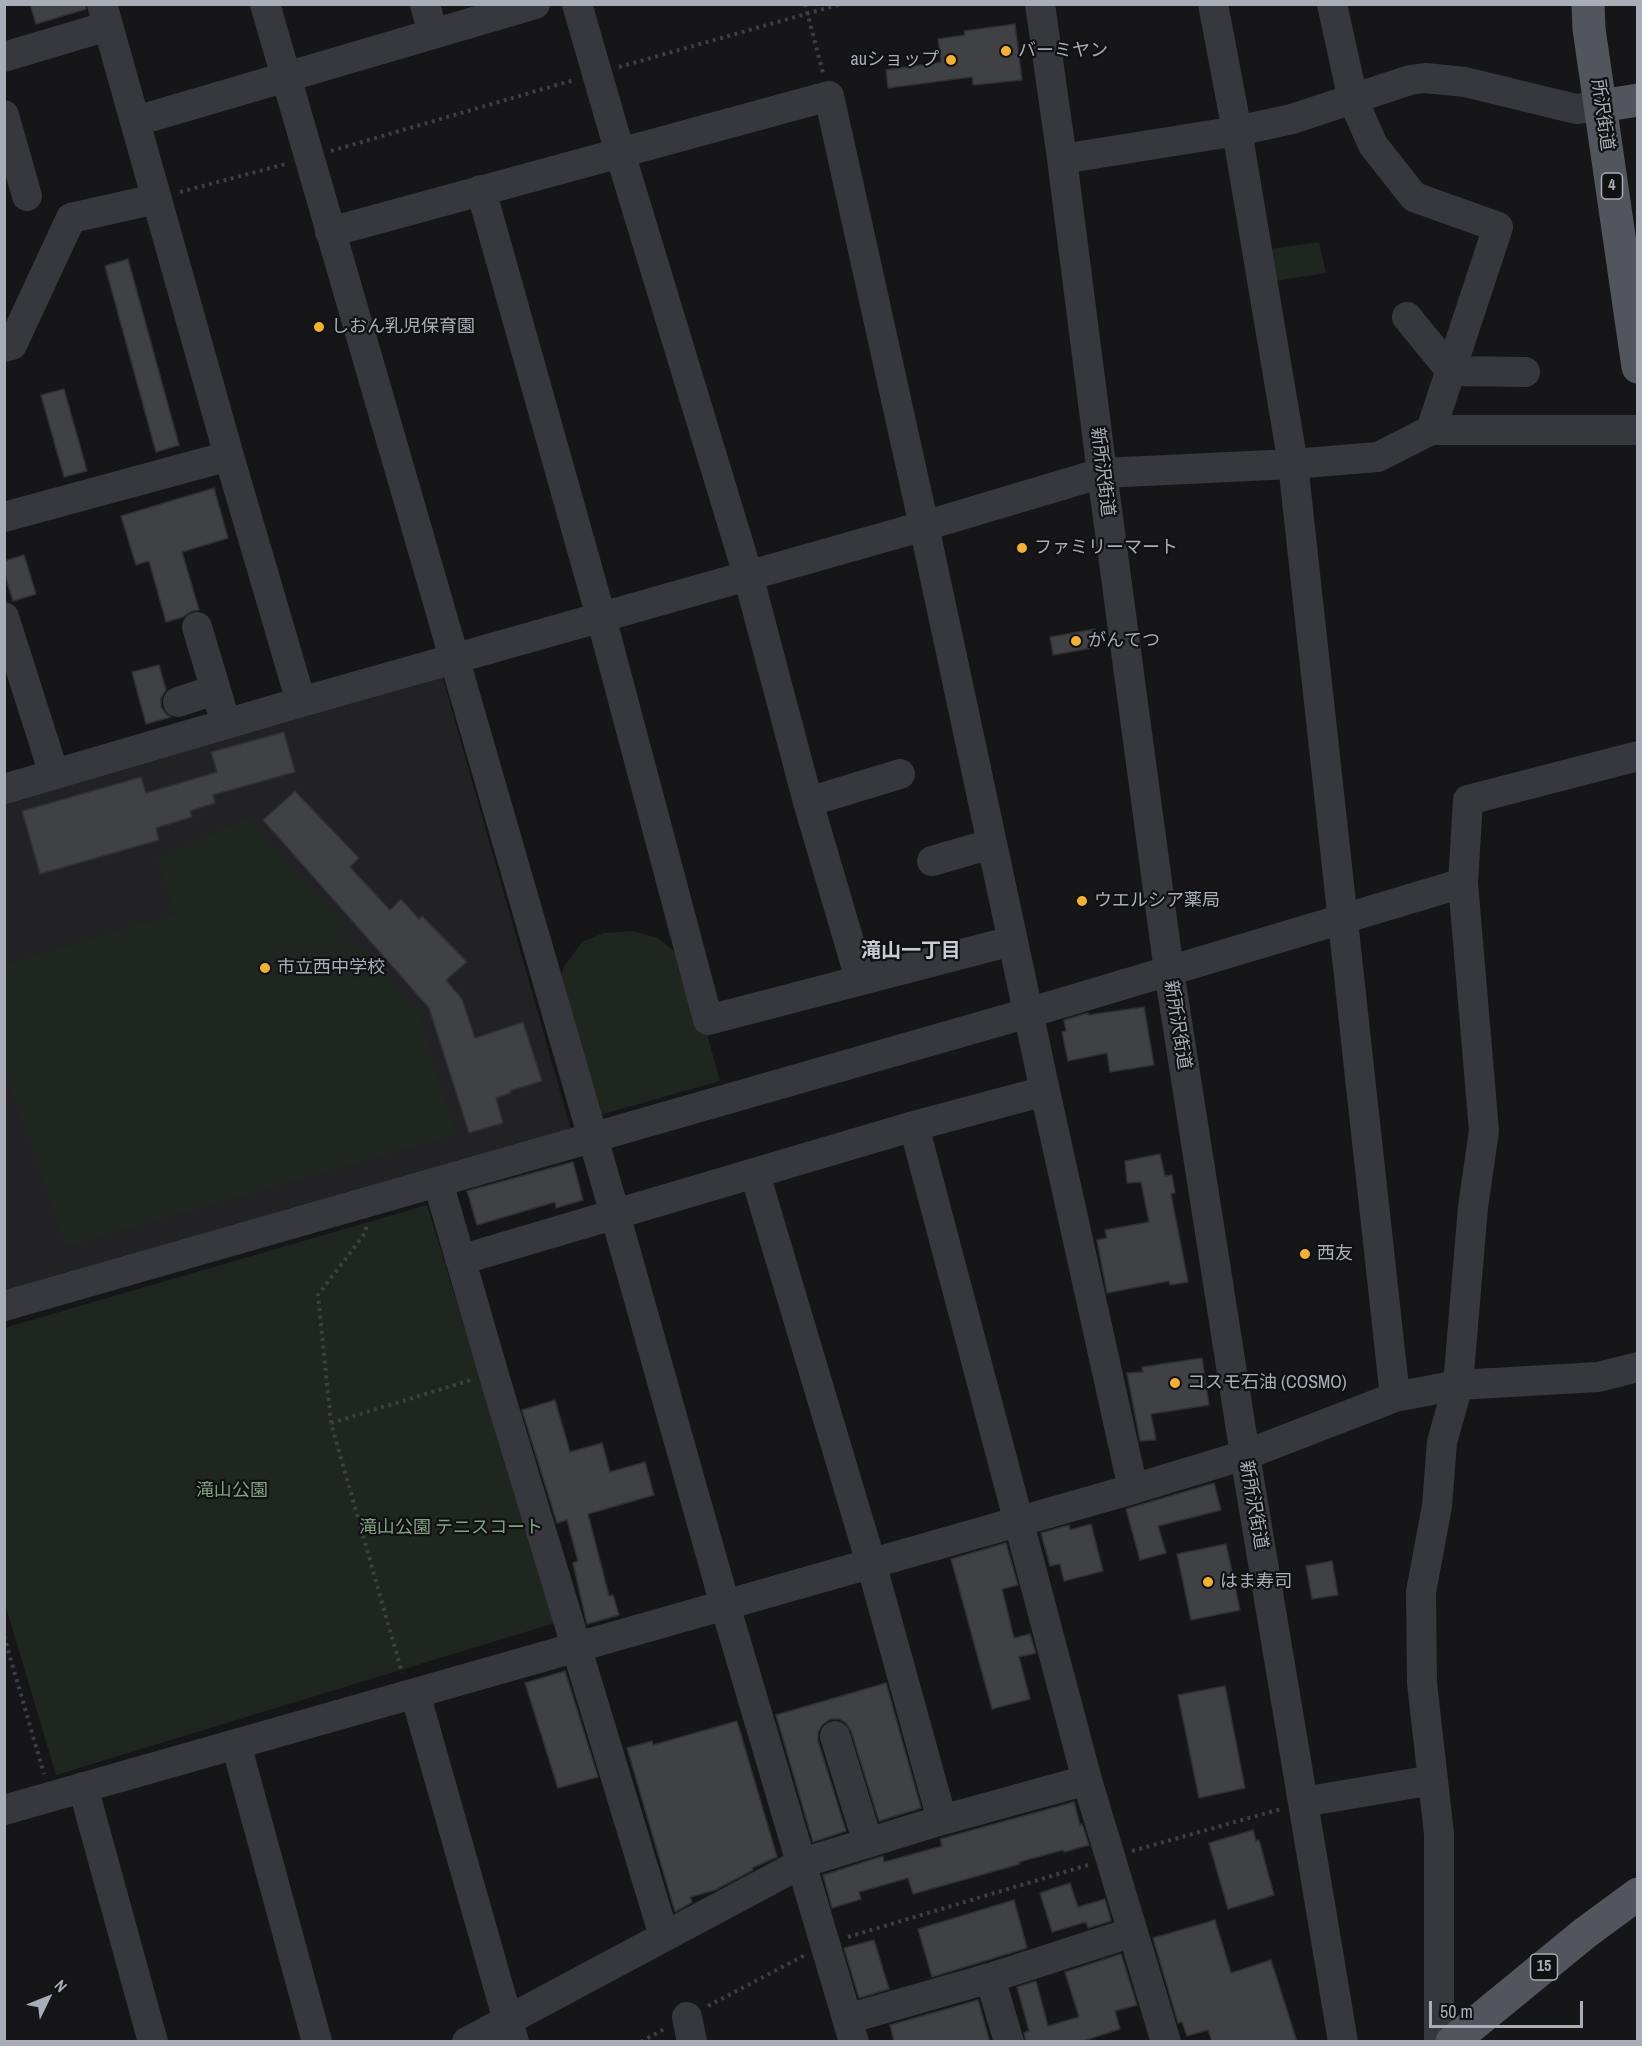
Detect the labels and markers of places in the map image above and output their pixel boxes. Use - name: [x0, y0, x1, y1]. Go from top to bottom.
- place label: バーミヤン: [1018, 40, 1108, 62]
- marker: バーミヤン: [999, 44, 1013, 58]
- place label: auショップ: [851, 49, 939, 71]
- marker: auショップ: [944, 53, 958, 67]
- place label: しおん乳児保育園: [331, 316, 475, 338]
- marker: しおん乳児保育園: [312, 320, 326, 334]
- place label: ファミリーマート: [1034, 537, 1178, 559]
- marker: ファミリーマート: [1015, 541, 1029, 555]
- place label: がんてつ: [1088, 630, 1160, 652]
- marker: がんてつ: [1069, 634, 1083, 648]
- place label: ウエルシア薬局: [1094, 890, 1220, 912]
- marker: ウエルシア薬局: [1075, 894, 1089, 908]
- place label: 市立西中学校: [277, 957, 385, 979]
- marker: 市立西中学校: [258, 961, 272, 975]
- place label: 西友: [1317, 1243, 1353, 1265]
- marker: 西友: [1298, 1247, 1312, 1261]
- place label: コスモ石油 (COSMO): [1187, 1372, 1347, 1394]
- marker: コスモ石油 (COSMO): [1168, 1376, 1182, 1390]
- place label: はま寿司: [1220, 1571, 1292, 1593]
- marker: はま寿司: [1201, 1575, 1215, 1589]

